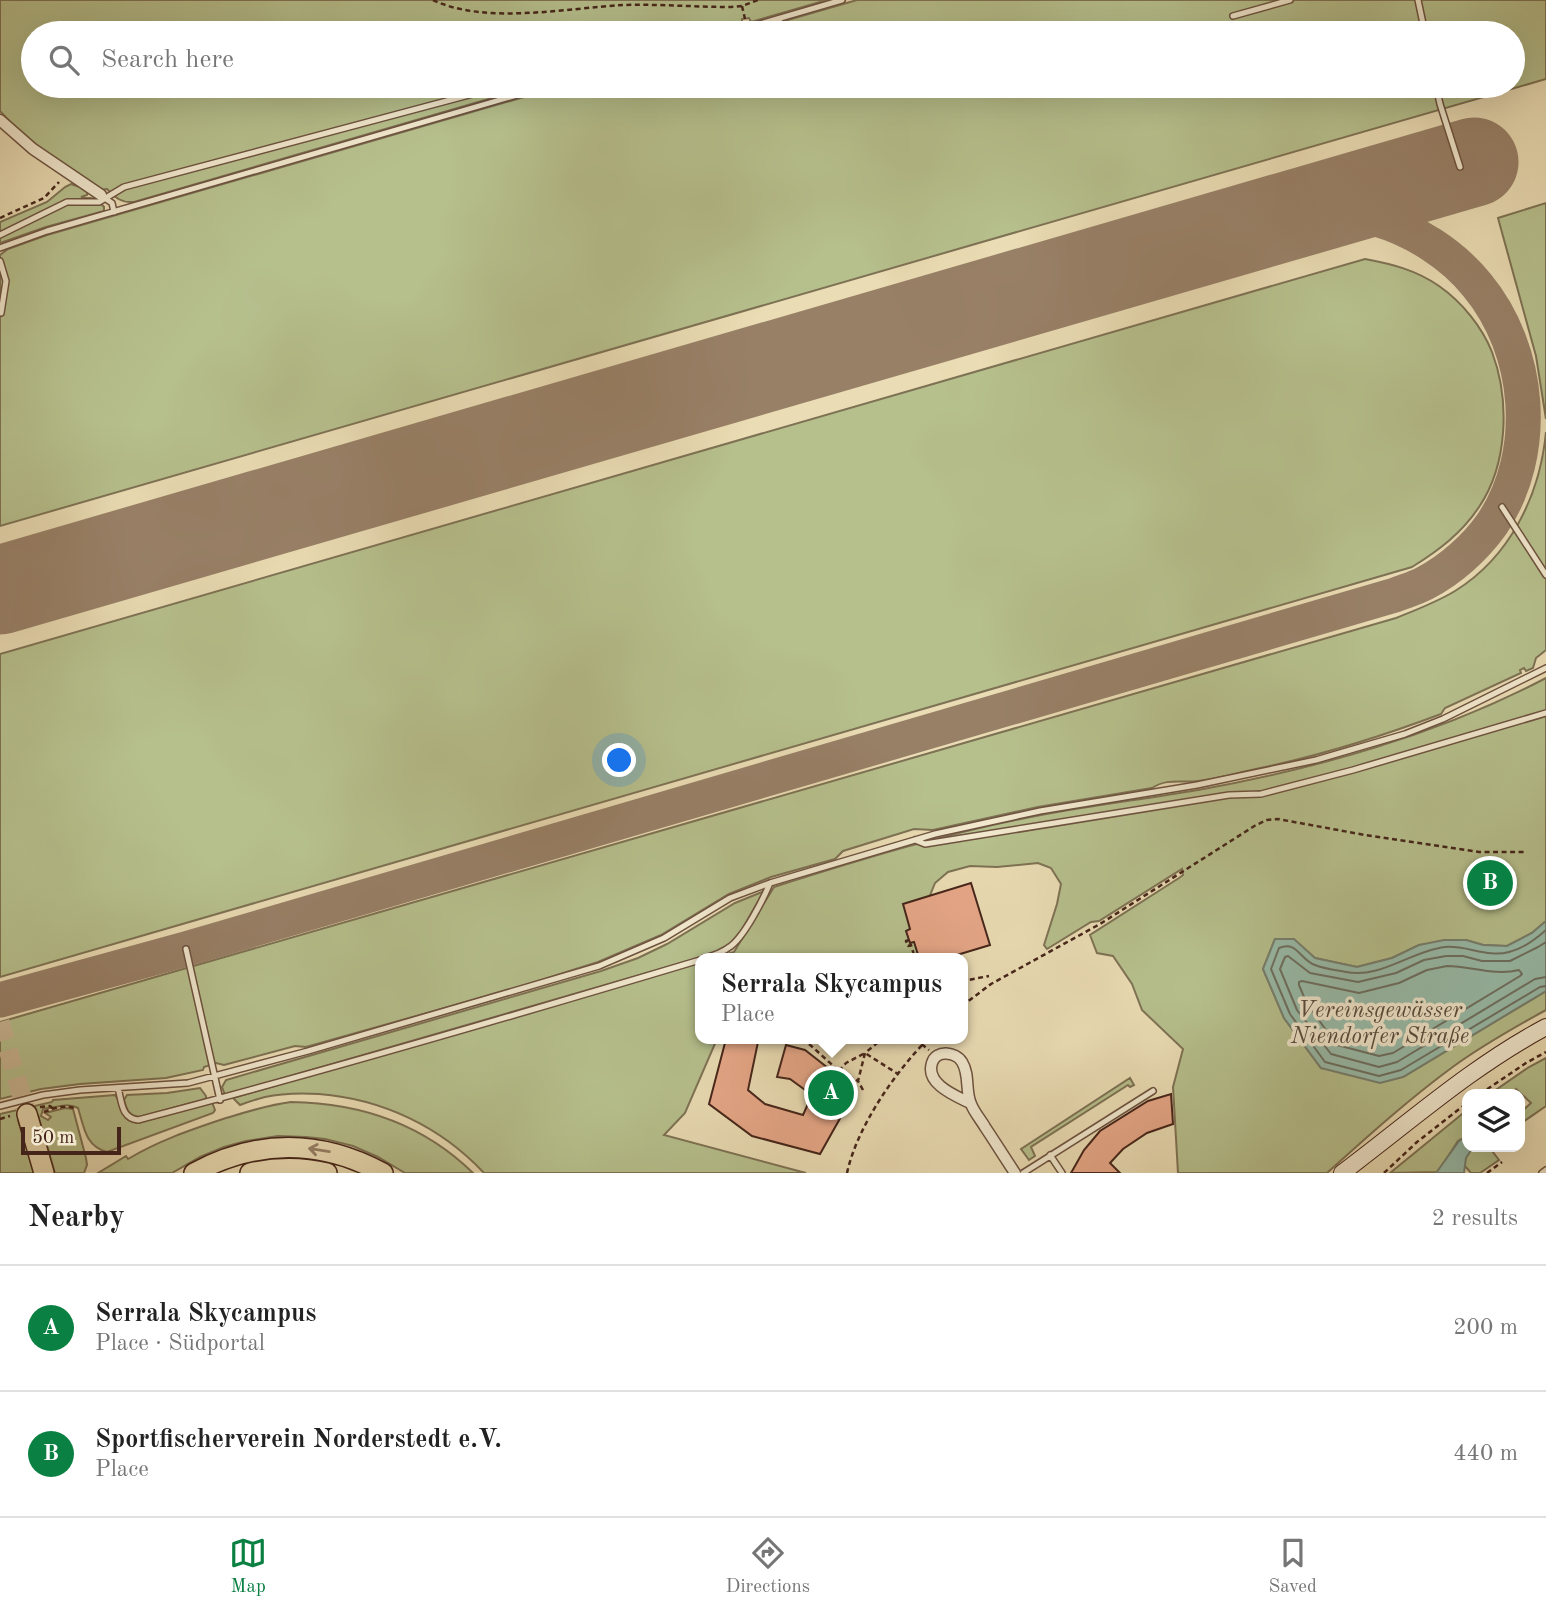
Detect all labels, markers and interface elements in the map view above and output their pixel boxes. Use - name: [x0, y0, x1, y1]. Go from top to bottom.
- search box: [21, 21, 1525, 98]
- icon: search: [45, 41, 83, 79]
- text: Search here: [101, 47, 234, 73]
- your location: [602, 743, 636, 777]
- pin: B: [1467, 857, 1513, 909]
- popup: [695, 953, 968, 1044]
- text: Serrala Skycampus: [721, 972, 942, 998]
- water label: Vereinsgewässer Niendorfer Straße: [1290, 999, 1469, 1049]
- text: Place: [721, 1003, 775, 1026]
- pin: A: [808, 1067, 854, 1119]
- map controls: [1462, 1089, 1525, 1152]
- button: layers: [1462, 1089, 1525, 1152]
- scale bar: [21, 1124, 121, 1156]
- text: 50 m: [32, 1129, 74, 1148]
- one-way arrow: [308, 1143, 331, 1156]
- text: Nearby: [28, 1203, 125, 1233]
- text: 2 results: [1432, 1207, 1518, 1230]
- text: Serrala Skycampus: [95, 1301, 317, 1327]
- text: A: [42, 1316, 60, 1339]
- text: 200 m: [1453, 1316, 1518, 1339]
- text: Place · Südportal: [95, 1332, 265, 1355]
- text: Sportfischerverein Norderstedt e.V.: [95, 1427, 502, 1453]
- text: B: [43, 1442, 59, 1465]
- text: 440 m: [1453, 1442, 1518, 1465]
- text: Place: [95, 1458, 149, 1481]
- tab: Map: [229, 1534, 267, 1599]
- tab: Directions: [726, 1534, 810, 1599]
- tab: Saved: [1268, 1534, 1317, 1599]

